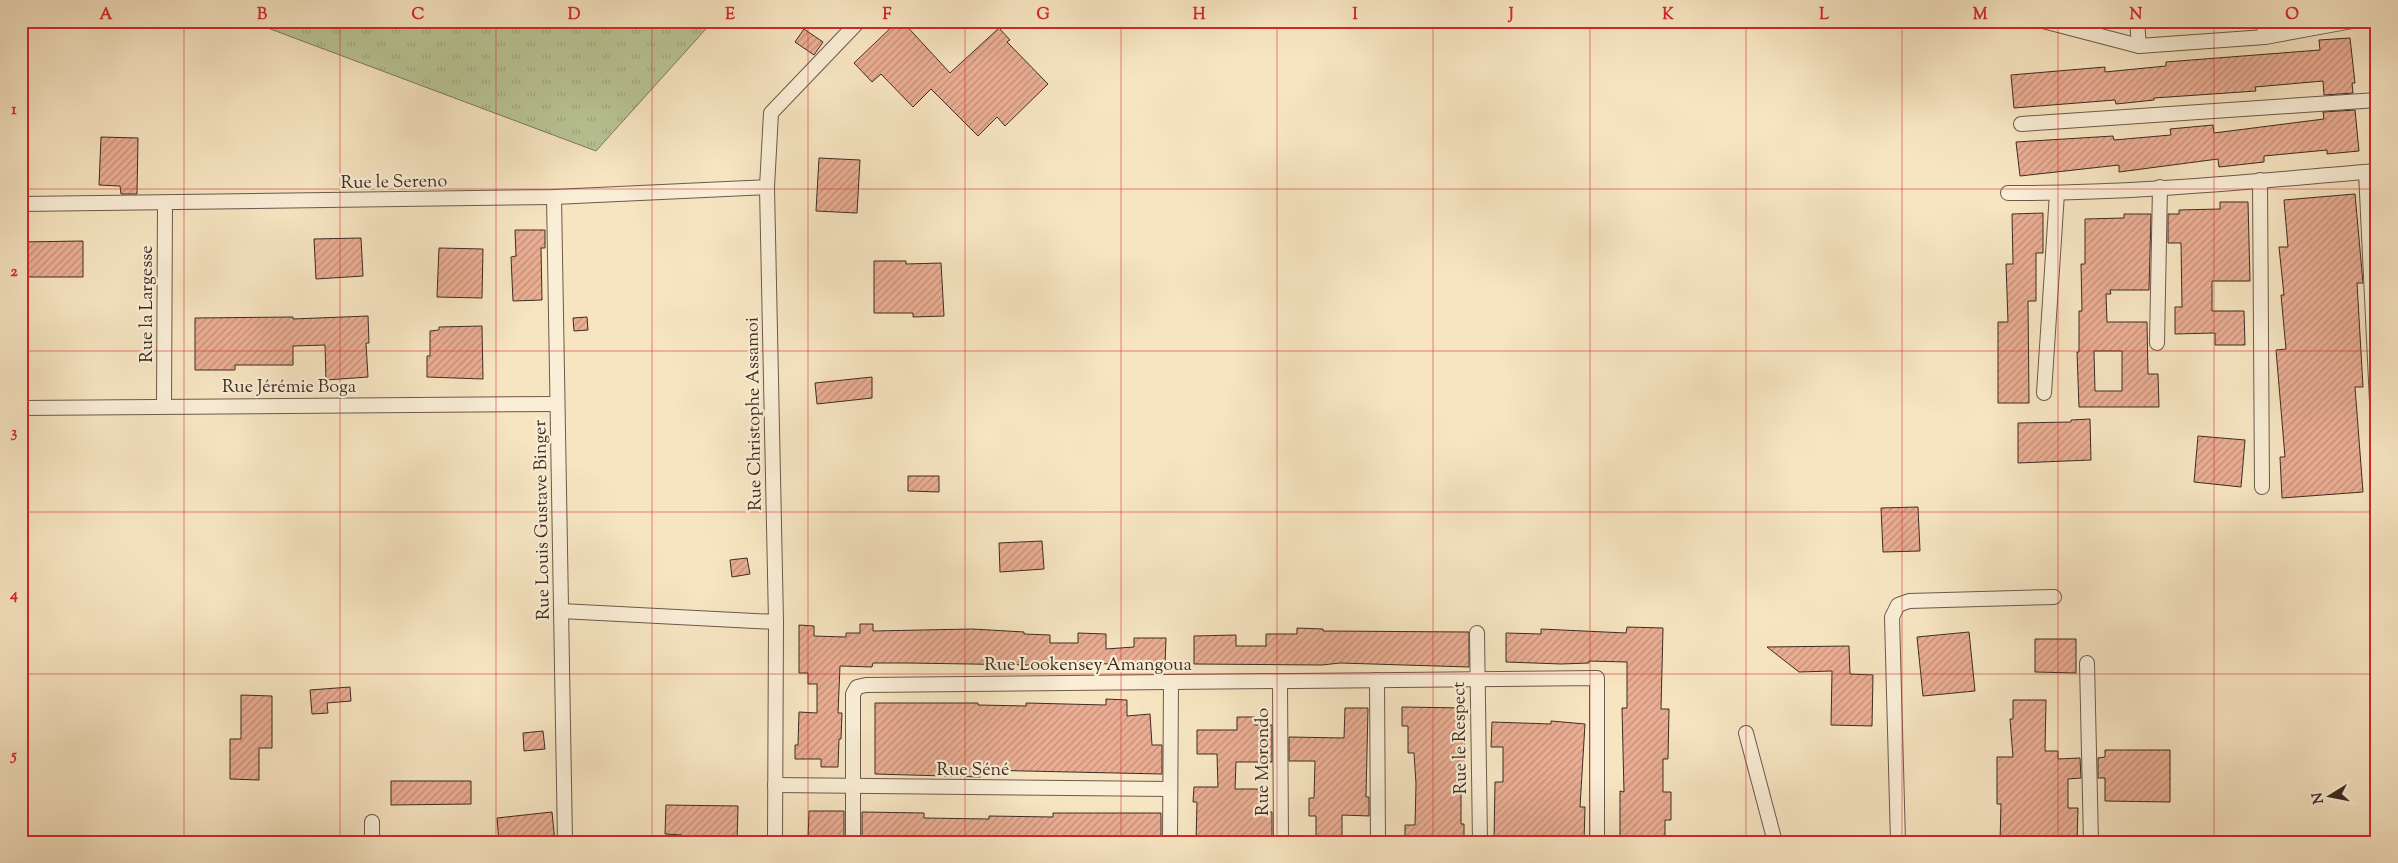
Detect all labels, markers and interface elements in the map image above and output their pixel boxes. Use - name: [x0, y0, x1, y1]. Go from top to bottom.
- text: A: [100, 4, 113, 27]
- text: B: [257, 4, 267, 27]
- text: C: [412, 4, 425, 27]
- text: D: [568, 4, 581, 27]
- text: E: [725, 4, 735, 27]
- text: F: [883, 4, 892, 27]
- text: G: [1036, 4, 1050, 27]
- text: H: [1193, 4, 1206, 27]
- text: I: [1352, 4, 1358, 27]
- text: J: [1507, 4, 1514, 27]
- text: K: [1662, 4, 1674, 27]
- text: L: [1819, 4, 1829, 27]
- text: M: [1973, 4, 1988, 27]
- text: N: [2130, 4, 2143, 27]
- text: O: [2285, 4, 2299, 27]
- text: 1: [11, 99, 17, 122]
- street label: Rue le Sereno: [341, 169, 448, 197]
- street label: Rue la Largesse: [135, 245, 161, 363]
- text: 2: [10, 261, 18, 284]
- street label: Rue Christophe Assamoi: [740, 317, 770, 511]
- street label: Rue Jérémie Boga: [222, 375, 356, 401]
- street label: Rue Louis Gustave Binger: [528, 419, 558, 620]
- text: 3: [11, 422, 18, 445]
- text: 4: [9, 584, 18, 607]
- street label: Rue Lookensey Amangoua: [984, 653, 1192, 679]
- street label: Rue le Respect: [1447, 681, 1475, 794]
- street label: Rue Morondo: [1251, 708, 1277, 816]
- text: 5: [9, 745, 17, 768]
- street label: Rue Séné: [937, 758, 1009, 784]
- north arrow: [2306, 770, 2356, 820]
- text: N: [2308, 791, 2330, 805]

